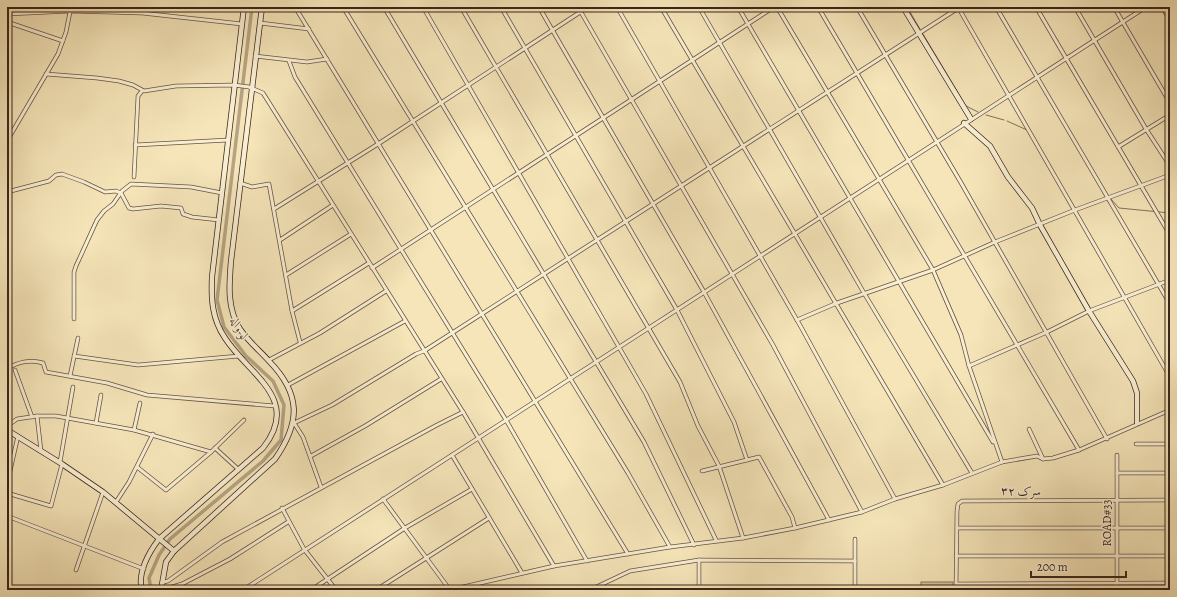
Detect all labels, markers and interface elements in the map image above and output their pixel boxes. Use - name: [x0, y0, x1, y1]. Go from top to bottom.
- water label: لو واله: [226, 314, 253, 343]
- street label: سرک ۳۲: [1001, 483, 1041, 499]
- street label: ROAD#33: [1099, 500, 1115, 546]
- scale bar: [1031, 553, 1126, 579]
- text: 200 m: [1037, 559, 1068, 575]

